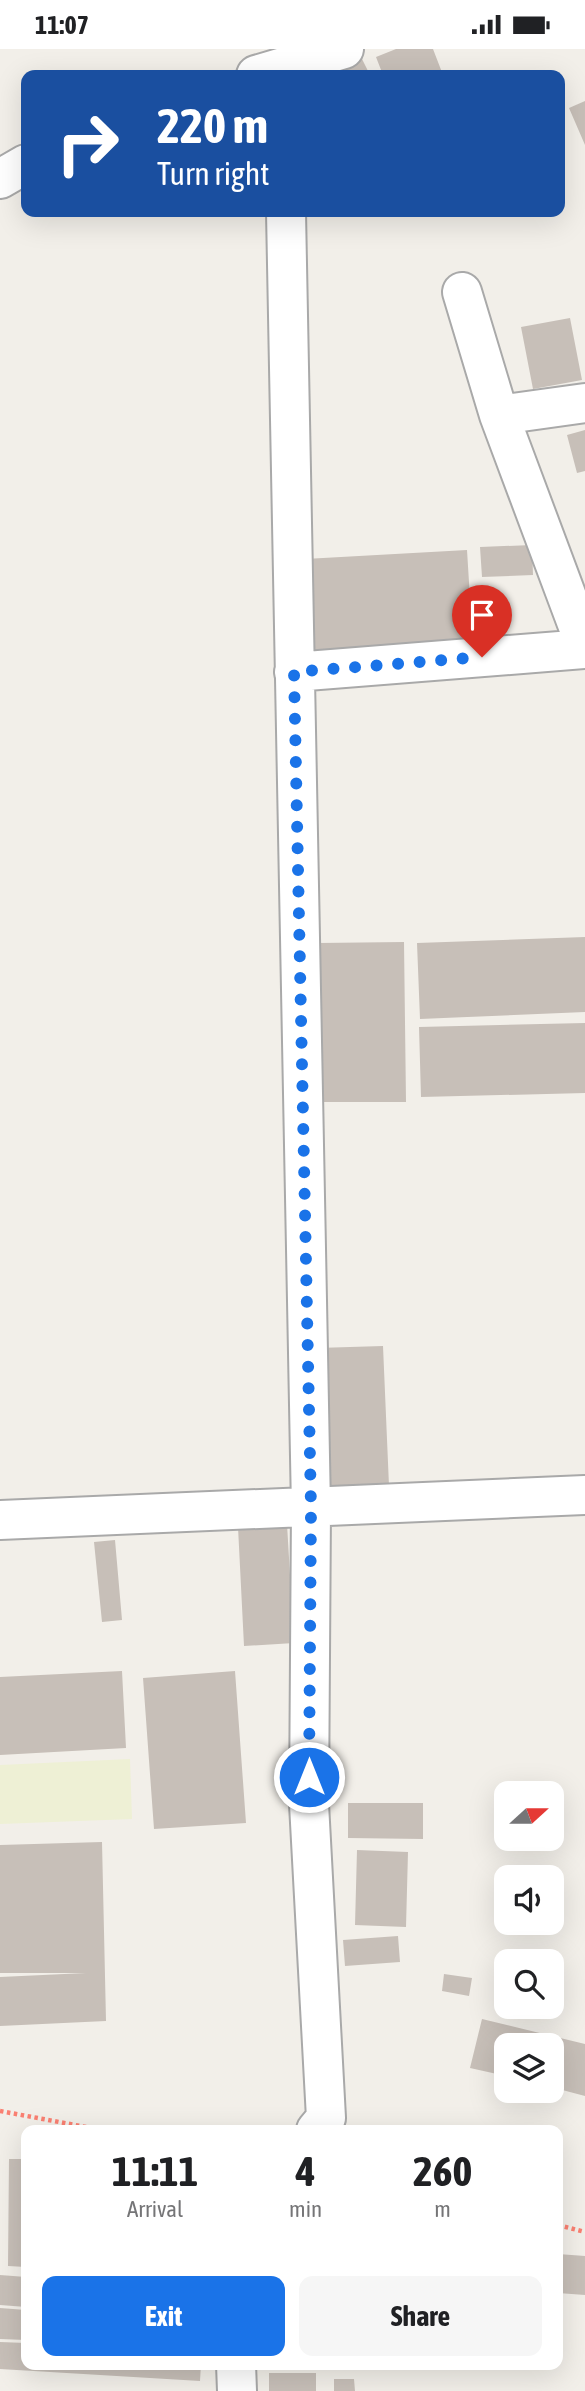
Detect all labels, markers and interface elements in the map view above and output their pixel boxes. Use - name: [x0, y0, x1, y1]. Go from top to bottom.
- text: 11:07: [35, 10, 89, 40]
- text: 220 m: [157, 97, 268, 153]
- icon: right: [42, 98, 133, 189]
- text: Turn right: [157, 155, 270, 192]
- pin: [452, 585, 512, 657]
- icon: arrive: [463, 596, 501, 634]
- position arrow: [272, 1740, 346, 1814]
- north arrow: [494, 1781, 564, 1851]
- map controls: [494, 1781, 564, 2103]
- button: sound: [494, 1865, 564, 1935]
- button: search: [494, 1949, 564, 2019]
- button: layers: [494, 2033, 564, 2103]
- text: 11:11: [112, 2147, 198, 2195]
- text: 4: [296, 2147, 315, 2195]
- text: 260: [413, 2147, 472, 2195]
- text: Arrival: [127, 2196, 183, 2222]
- text: min: [289, 2196, 322, 2222]
- text: m: [434, 2196, 451, 2222]
- button: Exit: [42, 2276, 285, 2356]
- button: Share: [299, 2276, 542, 2356]

